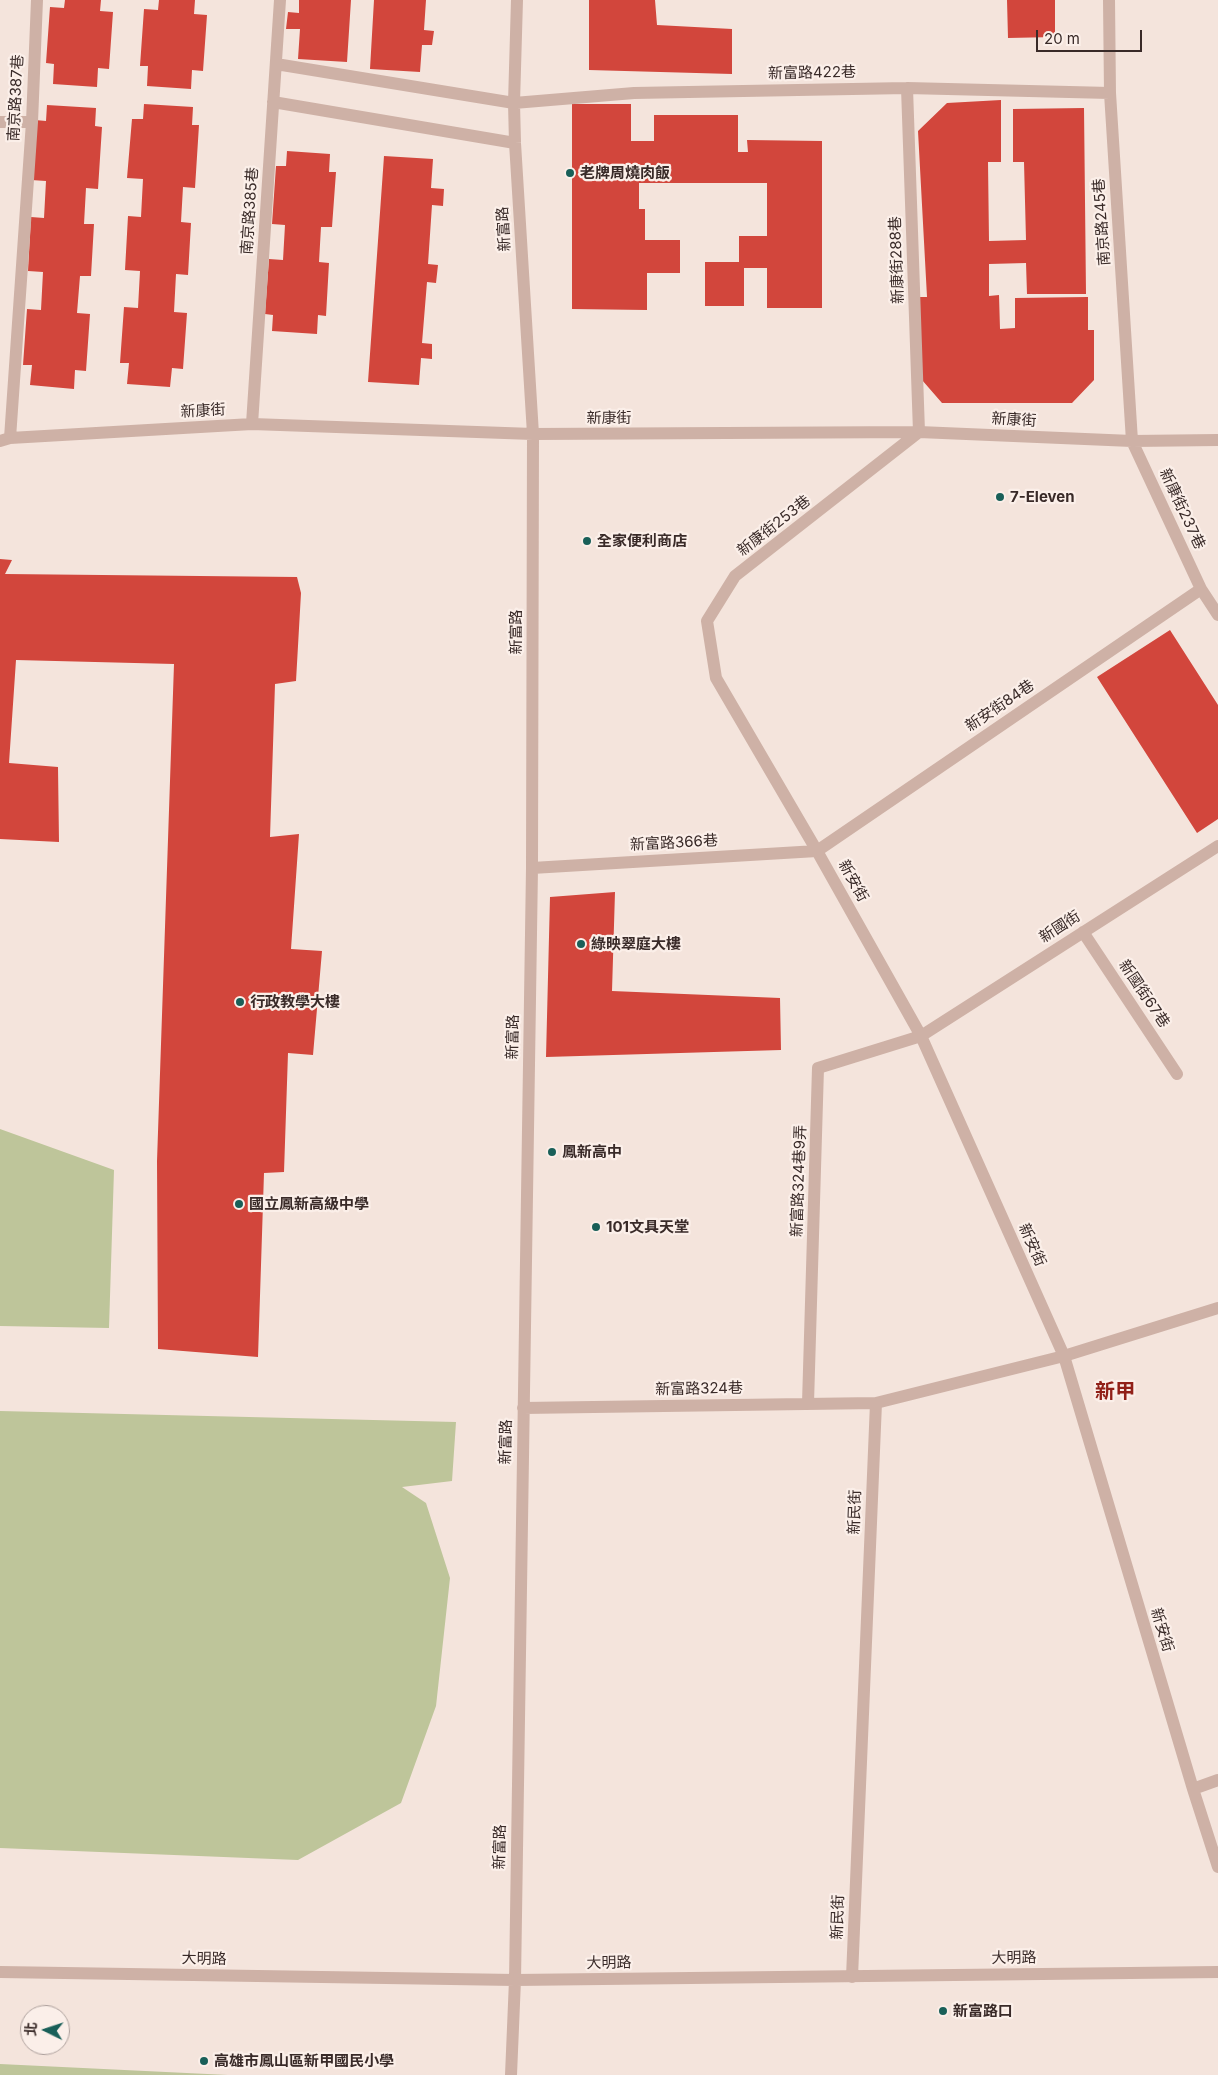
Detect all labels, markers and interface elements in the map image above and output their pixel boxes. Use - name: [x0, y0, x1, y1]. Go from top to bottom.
- scale bar: [1038, 20, 1144, 52]
- text: 20 m: [1044, 29, 1080, 48]
- street label: 南京路387巷: [5, 54, 27, 142]
- street label: 新富路422巷: [768, 63, 856, 83]
- place label: 老牌周燒肉飯: [580, 164, 670, 182]
- street label: 南京路385巷: [238, 167, 262, 255]
- marker: 老牌周燒肉飯: [564, 167, 576, 179]
- street label: 南京路245巷: [1090, 178, 1114, 266]
- street label: 新富路: [494, 206, 514, 252]
- street label: 新康街288巷: [886, 216, 908, 304]
- street label: 新康街: [180, 401, 226, 421]
- street label: 新康街: [587, 409, 631, 427]
- street label: 新康街: [991, 410, 1037, 430]
- street label: 新康街237巷: [1155, 466, 1209, 552]
- place label: 7-Eleven: [1010, 488, 1075, 506]
- marker: 7-Eleven: [994, 491, 1006, 503]
- street label: 新康街253巷: [734, 492, 814, 560]
- place label: 全家便利商店: [597, 532, 687, 550]
- marker: 全家便利商店: [581, 535, 593, 547]
- street label: 新富路: [507, 610, 525, 654]
- street label: 新安街84巷: [962, 676, 1038, 736]
- street label: 新富路366巷: [630, 832, 718, 854]
- street label: 新安街: [834, 857, 872, 905]
- street label: 新國街: [1036, 907, 1084, 947]
- place label: 綠映翠庭大樓: [591, 935, 681, 953]
- marker: 綠映翠庭大樓: [575, 938, 587, 950]
- street label: 新國街67巷: [1115, 957, 1173, 1031]
- place label: 行政教學大樓: [250, 993, 340, 1011]
- marker: 行政教學大樓: [234, 996, 246, 1008]
- street label: 新富路: [504, 1014, 522, 1060]
- street label: 新富路324巷9弄: [788, 1125, 810, 1237]
- place label: 鳳新高中: [562, 1143, 622, 1161]
- marker: 鳳新高中: [546, 1146, 558, 1158]
- place label: 國立鳳新高級中學: [249, 1195, 369, 1213]
- marker: 國立鳳新高級中學: [233, 1198, 245, 1210]
- place label: 101文具天堂: [606, 1218, 689, 1236]
- marker: 101文具天堂: [590, 1221, 602, 1233]
- street label: 新安街: [1015, 1221, 1049, 1269]
- street label: 新富路324巷: [655, 1379, 743, 1399]
- district label: 新甲: [1095, 1380, 1135, 1404]
- street label: 新富路: [497, 1419, 515, 1465]
- street label: 新民街: [845, 1489, 865, 1535]
- street label: 新安街: [1147, 1606, 1177, 1654]
- street label: 新富路: [491, 1824, 509, 1870]
- street label: 新民街: [828, 1894, 848, 1940]
- street label: 大明路: [991, 1949, 1037, 1967]
- street label: 大明路: [181, 1950, 227, 1968]
- street label: 大明路: [586, 1954, 632, 1972]
- place label: 新富路口: [953, 2002, 1013, 2020]
- north arrow: [20, 2005, 70, 2055]
- marker: 新富路口: [937, 2005, 949, 2017]
- text: 北: [22, 2021, 40, 2037]
- place label: 高雄市鳳山區新甲國民小學: [214, 2052, 394, 2070]
- marker: 高雄市鳳山區新甲國民小學: [198, 2055, 210, 2067]

